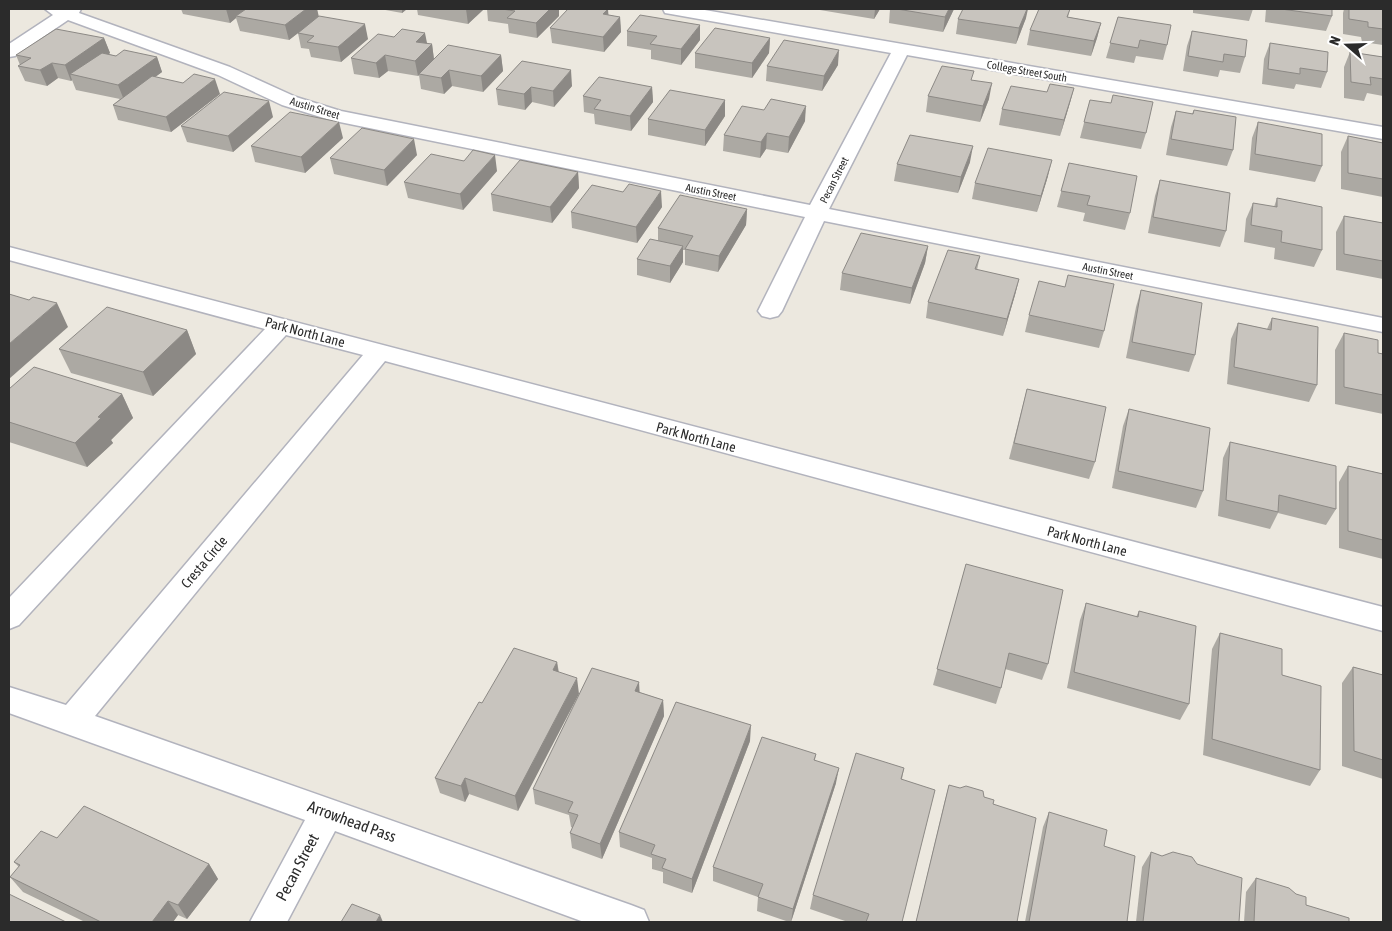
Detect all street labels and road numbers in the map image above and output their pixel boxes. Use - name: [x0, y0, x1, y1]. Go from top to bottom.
- street label: College Street South: [986, 58, 1068, 84]
- street label: Austin Street: [289, 95, 341, 121]
- street label: Pecan Street: [817, 155, 851, 205]
- street label: Austin Street: [685, 181, 737, 203]
- street label: Austin Street: [1082, 260, 1134, 282]
- street label: Park North Lane: [263, 314, 347, 350]
- street label: Park North Lane: [654, 419, 738, 455]
- street label: Park North Lane: [1045, 523, 1129, 559]
- street label: Cresta Circle: [178, 533, 230, 591]
- street label: Arrowhead Pass: [305, 797, 399, 845]
- street label: Pecan Street: [272, 830, 322, 904]

